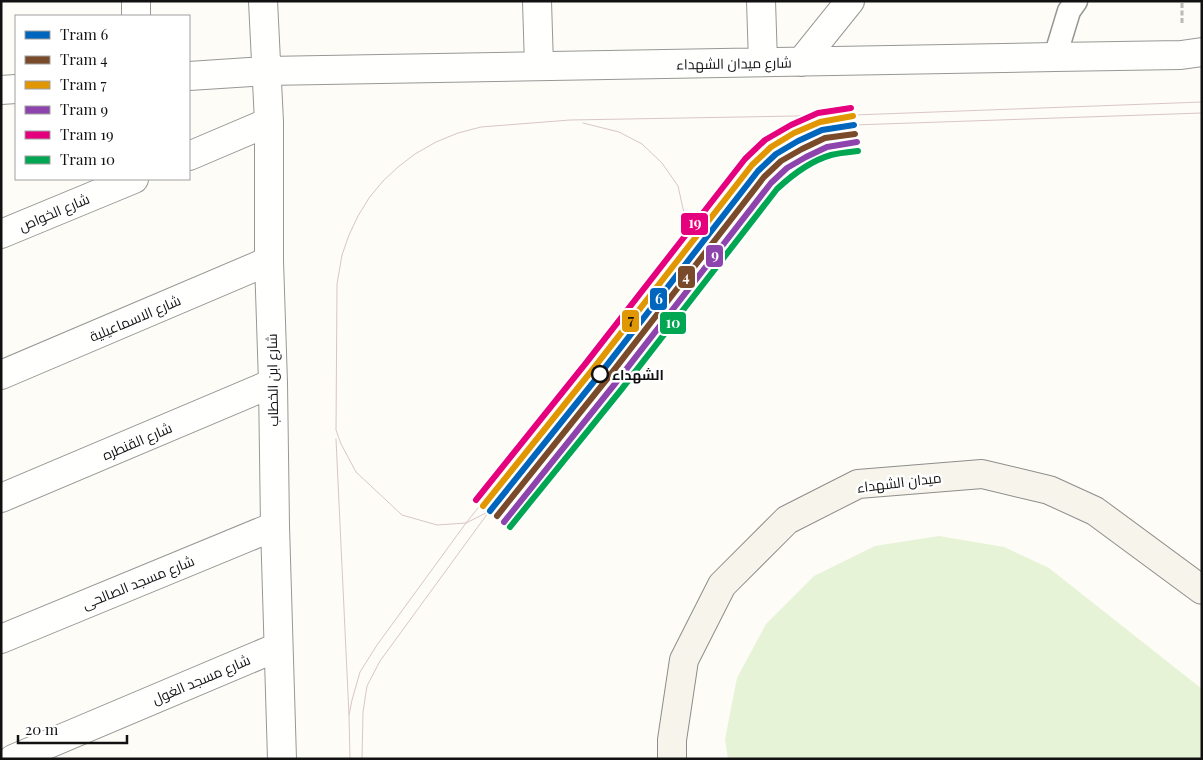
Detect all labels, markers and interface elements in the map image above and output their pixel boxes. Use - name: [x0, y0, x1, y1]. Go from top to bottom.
- legend: [15, 15, 190, 180]
- text: Tram 6: [60, 24, 109, 44]
- text: Tram 4: [60, 49, 108, 69]
- street label: شارع ميدان الشهداء: [676, 52, 792, 74]
- text: Tram 7: [60, 74, 107, 94]
- text: Tram 9: [60, 99, 108, 119]
- text: Tram 19: [60, 124, 114, 144]
- text: Tram 10: [60, 149, 115, 169]
- street label: شارع الخواص: [16, 189, 92, 235]
- line badge: 19: [680, 212, 709, 236]
- text: 19: [688, 213, 702, 232]
- line badge: 9: [705, 244, 724, 268]
- text: 9: [711, 245, 719, 264]
- line badge: 4: [677, 265, 696, 289]
- text: 4: [682, 267, 690, 286]
- line badge: 6: [649, 287, 668, 311]
- text: 6: [655, 289, 663, 308]
- street label: شارع الاسماعيلية: [86, 290, 184, 346]
- line badge: 7: [621, 309, 640, 333]
- text: 7: [628, 310, 635, 329]
- line badge: 10: [659, 311, 687, 335]
- text: 10: [666, 313, 680, 332]
- street label: شارع ابن الخطاب: [262, 333, 282, 427]
- marker: الشهداء: [591, 365, 609, 383]
- place label: الشهداء: [612, 365, 664, 384]
- street label: شارع القنطره: [99, 418, 175, 464]
- street label: ميدان الشهداء: [856, 467, 942, 497]
- street label: شارع مسجد الصالحى: [79, 551, 197, 613]
- street label: شارع مسجد الغول: [149, 650, 253, 708]
- scale bar: [18, 712, 126, 744]
- text: 20 m: [25, 719, 59, 739]

